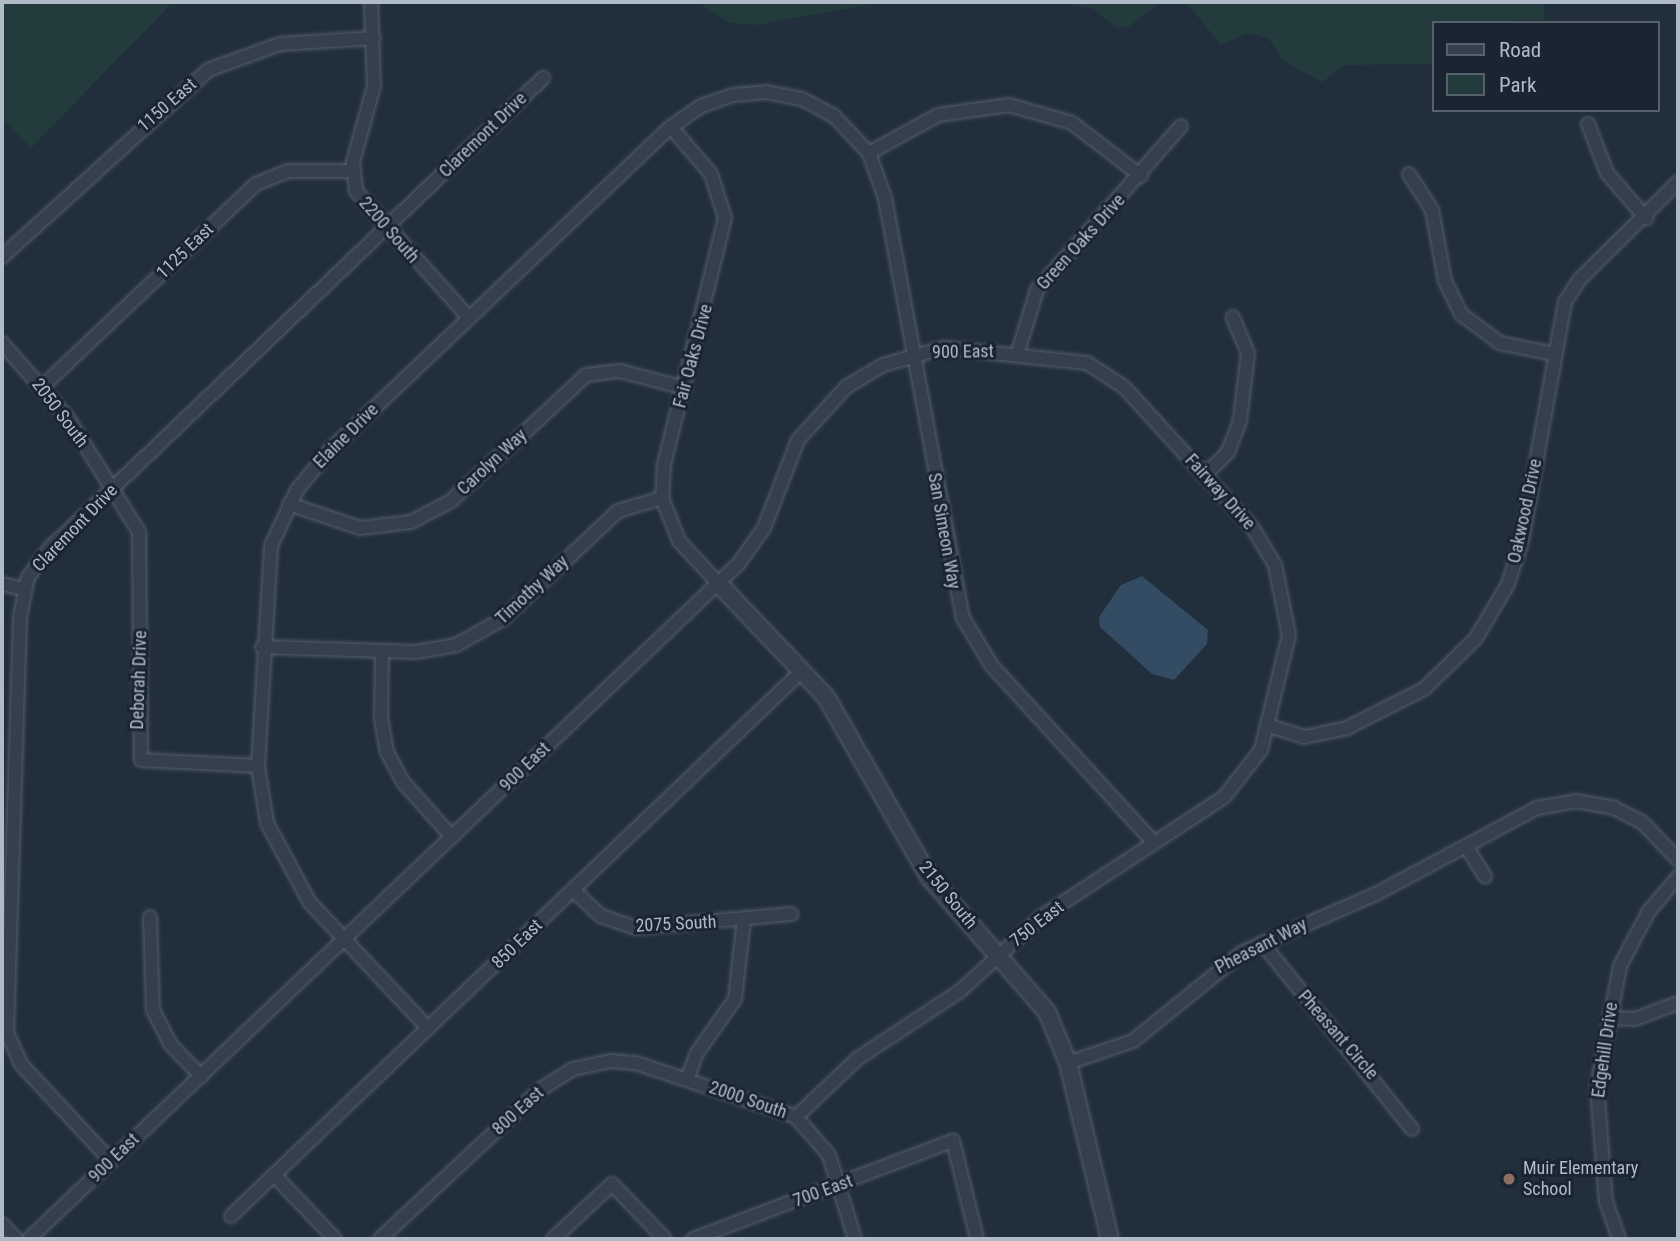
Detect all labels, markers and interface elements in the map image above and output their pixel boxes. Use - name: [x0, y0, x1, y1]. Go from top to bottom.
- legend: [1432, 21, 1659, 112]
- text: Road: [1499, 38, 1541, 62]
- text: Park: [1499, 73, 1536, 97]
- street label: 1150 East: [133, 74, 201, 136]
- street label: Claremont Drive: [435, 88, 531, 182]
- street label: Green Oaks Drive: [1032, 190, 1130, 294]
- street label: 2200 South: [354, 192, 424, 268]
- street label: 1125 East: [152, 219, 218, 283]
- street label: Fair Oaks Drive: [669, 302, 717, 410]
- street label: 900 East: [932, 341, 994, 363]
- street label: 2050 South: [27, 374, 93, 452]
- street label: Elaine Drive: [309, 399, 383, 473]
- street label: Carolyn Way: [453, 424, 531, 500]
- street label: Fairway Drive: [1180, 450, 1260, 534]
- street label: Oakwood Drive: [1503, 457, 1547, 565]
- street label: San Simeon Way: [923, 471, 965, 591]
- street label: Claremont Drive: [28, 480, 122, 576]
- street label: Timothy Way: [491, 551, 573, 629]
- street label: Deborah Drive: [126, 630, 152, 730]
- street label: 900 East: [495, 738, 555, 796]
- street label: 2150 South: [914, 857, 982, 933]
- street label: 750 East: [1006, 896, 1068, 952]
- street label: 2075 South: [635, 911, 717, 937]
- street label: Pheasant Way: [1211, 914, 1311, 978]
- street label: 850 East: [487, 915, 547, 973]
- street label: Pheasant Circle: [1293, 986, 1383, 1084]
- street label: Edgehill Drive: [1588, 1001, 1622, 1099]
- street label: 2000 South: [706, 1077, 790, 1123]
- street label: 800 East: [488, 1082, 548, 1140]
- street label: 900 East: [84, 1129, 144, 1187]
- place label: Muir Elementary School: [1523, 1158, 1638, 1200]
- street label: 700 East: [790, 1170, 856, 1212]
- marker: Muir Elementary School: [1501, 1171, 1517, 1187]

